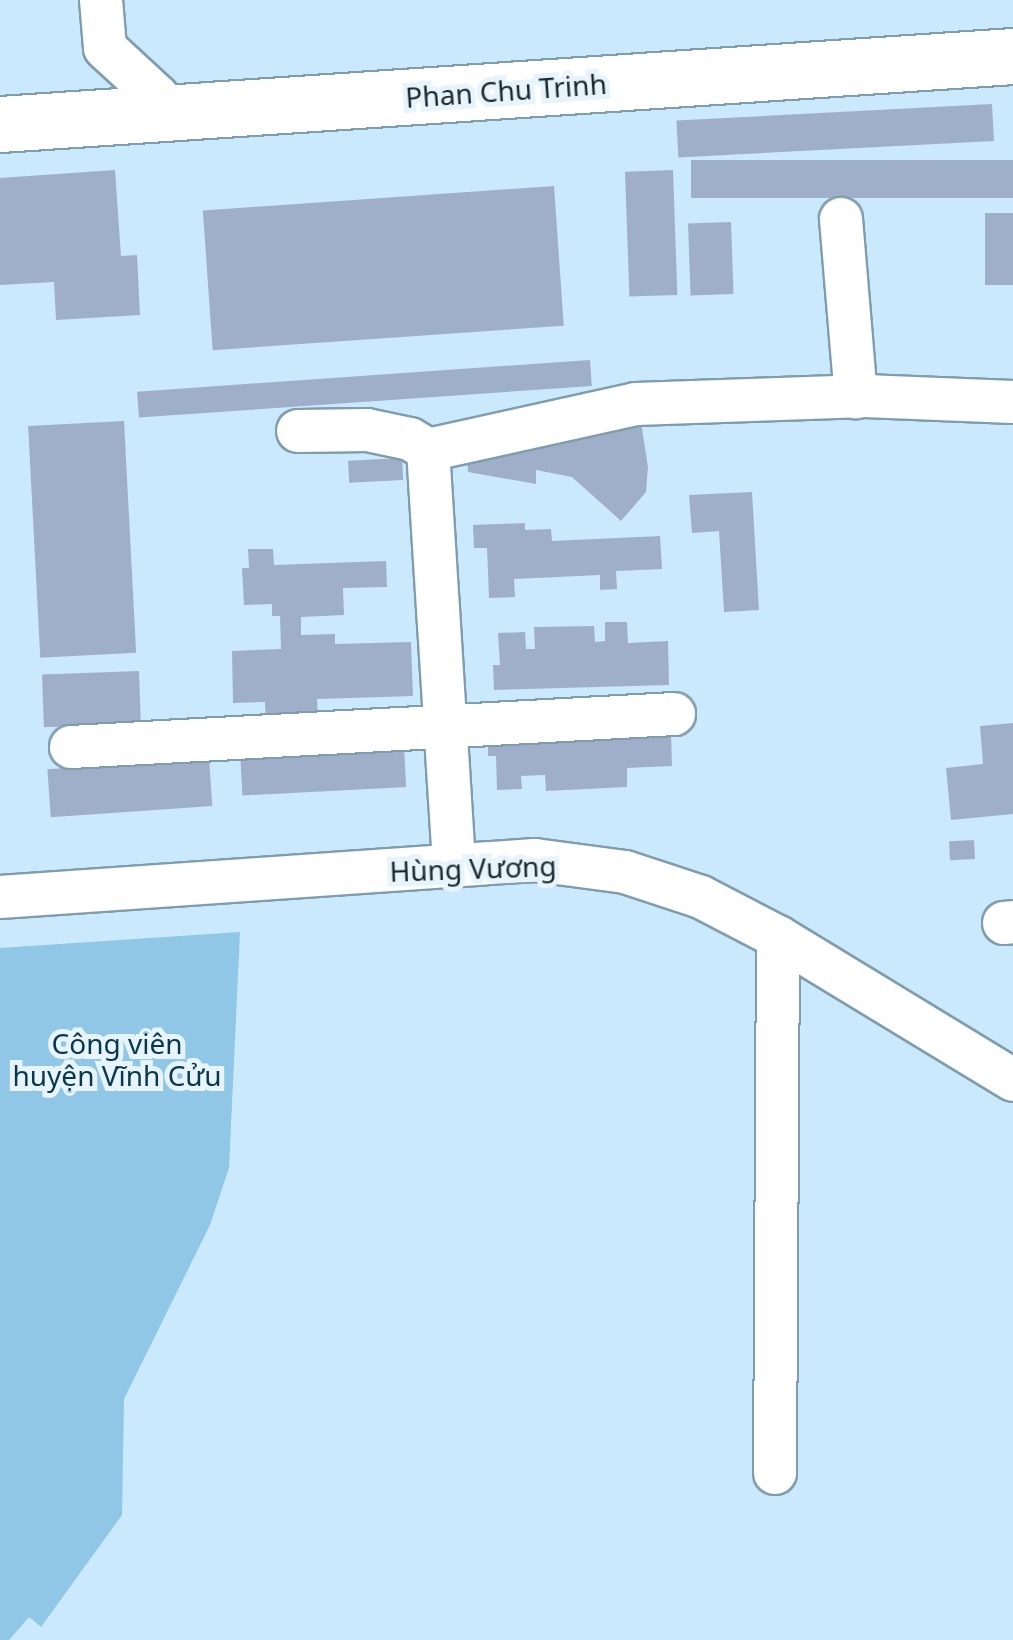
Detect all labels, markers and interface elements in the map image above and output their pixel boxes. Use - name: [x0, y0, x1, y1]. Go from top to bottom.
- street label: Phan Chu Trinh: [404, 66, 608, 114]
- street label: Hùng Vương: [389, 848, 557, 888]
- park label: Công viên huyện Vĩnh Cửu: [12, 1026, 222, 1092]

